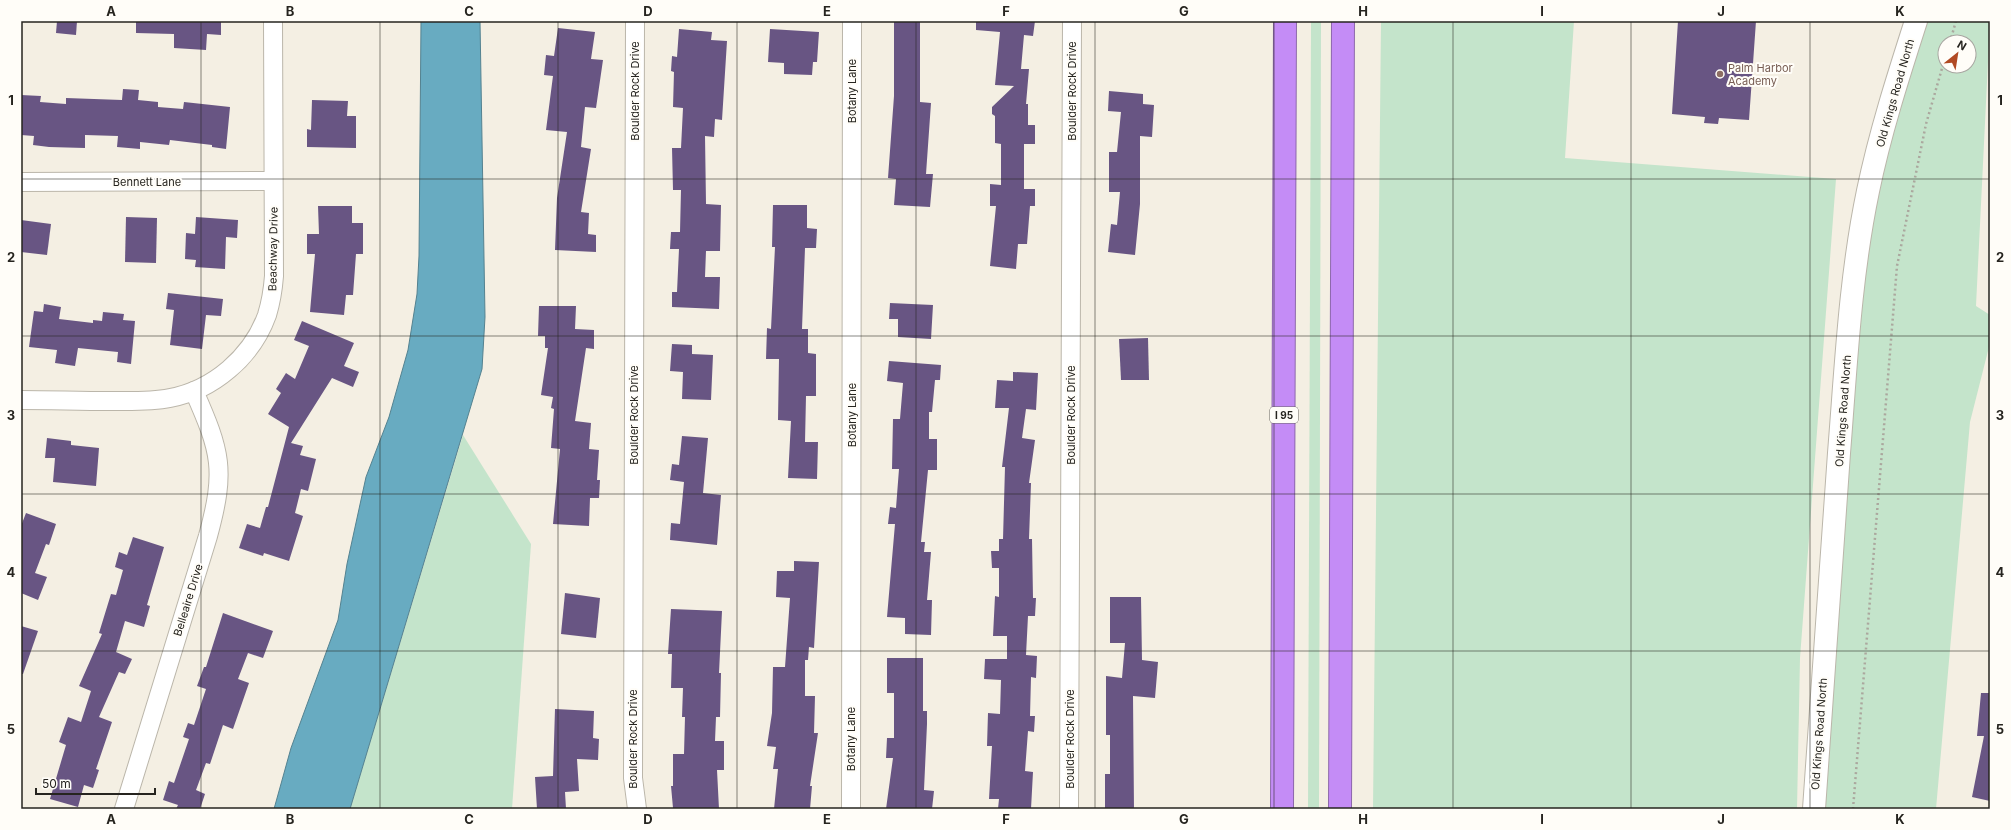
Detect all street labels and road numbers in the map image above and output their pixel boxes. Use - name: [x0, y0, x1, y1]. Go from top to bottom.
- street label: Old Kings Road North: [1873, 37, 1917, 149]
- street label: Boulder Rock Drive: [628, 41, 642, 141]
- street label: Boulder Rock Drive: [1065, 41, 1079, 141]
- street label: Botany Lane: [845, 59, 859, 123]
- street label: Bennett Lane: [113, 175, 181, 189]
- street label: Beachway Drive: [265, 207, 281, 291]
- street label: Old Kings Road North: [1832, 355, 1854, 467]
- street label: Boulder Rock Drive: [627, 365, 641, 465]
- street label: Boulder Rock Drive: [1064, 365, 1078, 465]
- street label: Botany Lane: [845, 383, 859, 447]
- road number: I 95: [1270, 407, 1298, 423]
- street label: Belleaire Drive: [170, 562, 206, 638]
- street label: Old Kings Road North: [1808, 678, 1830, 790]
- street label: Boulder Rock Drive: [626, 689, 640, 789]
- street label: Boulder Rock Drive: [1063, 689, 1077, 789]
- street label: Botany Lane: [844, 707, 858, 771]

